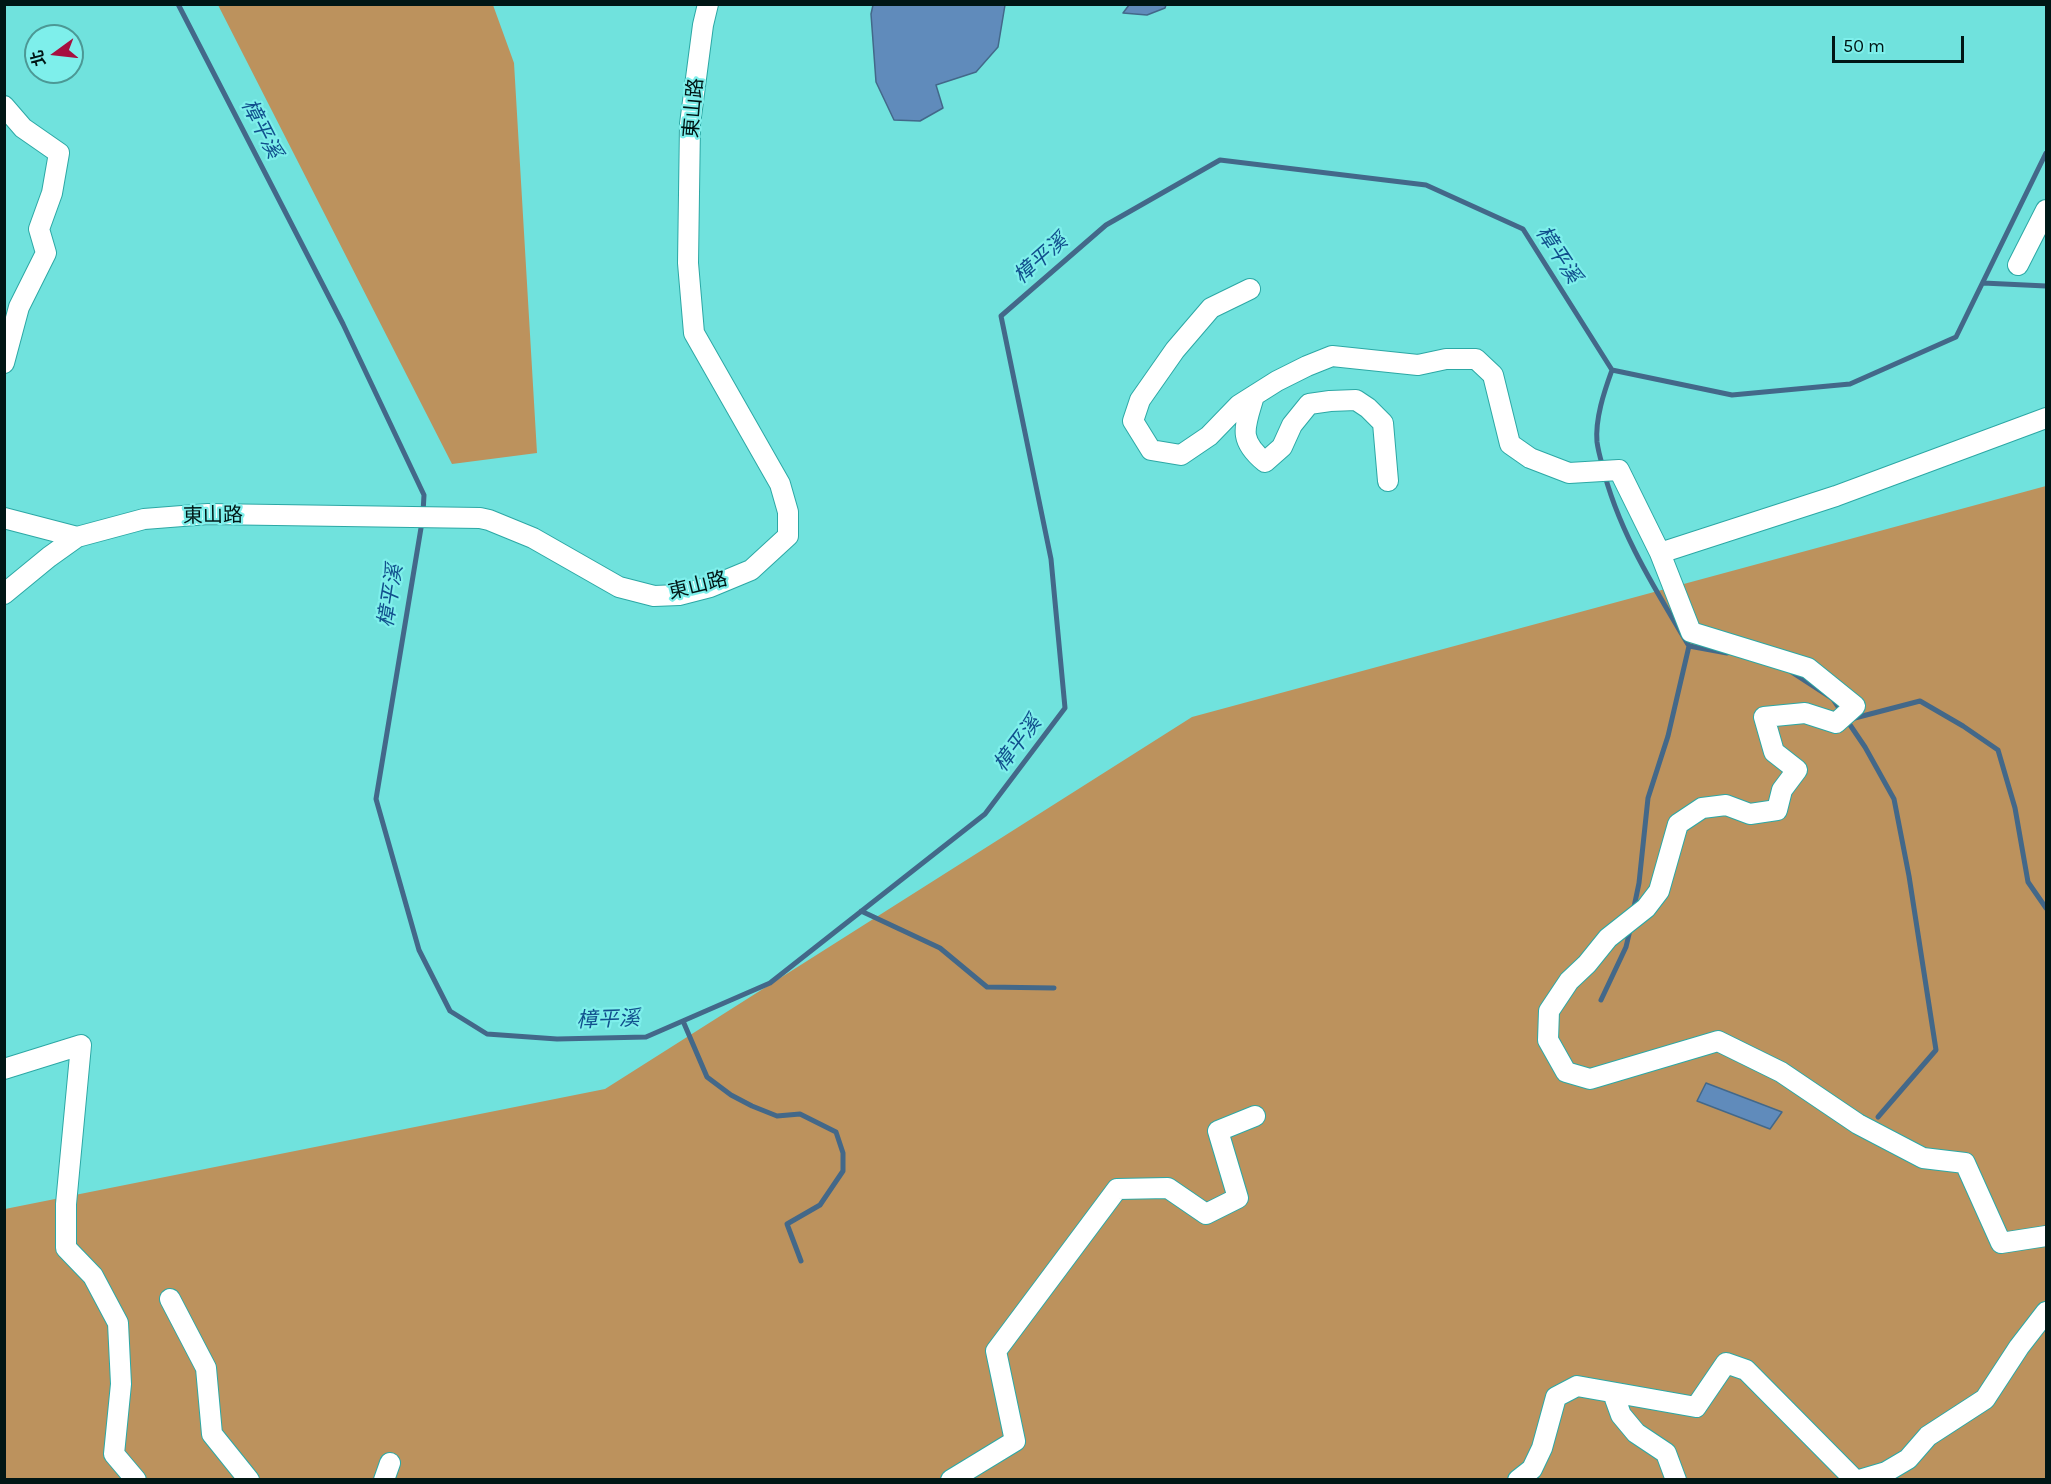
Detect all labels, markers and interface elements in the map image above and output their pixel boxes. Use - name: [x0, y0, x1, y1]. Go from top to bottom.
- north arrow: [24, 24, 84, 84]
- scale bar: [1835, 24, 1967, 62]
- text: 50 m: [1843, 35, 1885, 57]
- text: 北: [27, 48, 49, 68]
- street label: 東山路: [679, 77, 709, 139]
- water label: 樟平溪: [235, 95, 287, 163]
- water label: 樟平溪: [1530, 222, 1586, 288]
- water label: 樟平溪: [1009, 229, 1073, 289]
- street label: 東山路: [183, 503, 243, 529]
- water label: 樟平溪: [374, 563, 408, 629]
- street label: 東山路: [666, 567, 730, 605]
- water label: 樟平溪: [989, 711, 1047, 777]
- water label: 樟平溪: [576, 1006, 640, 1034]

